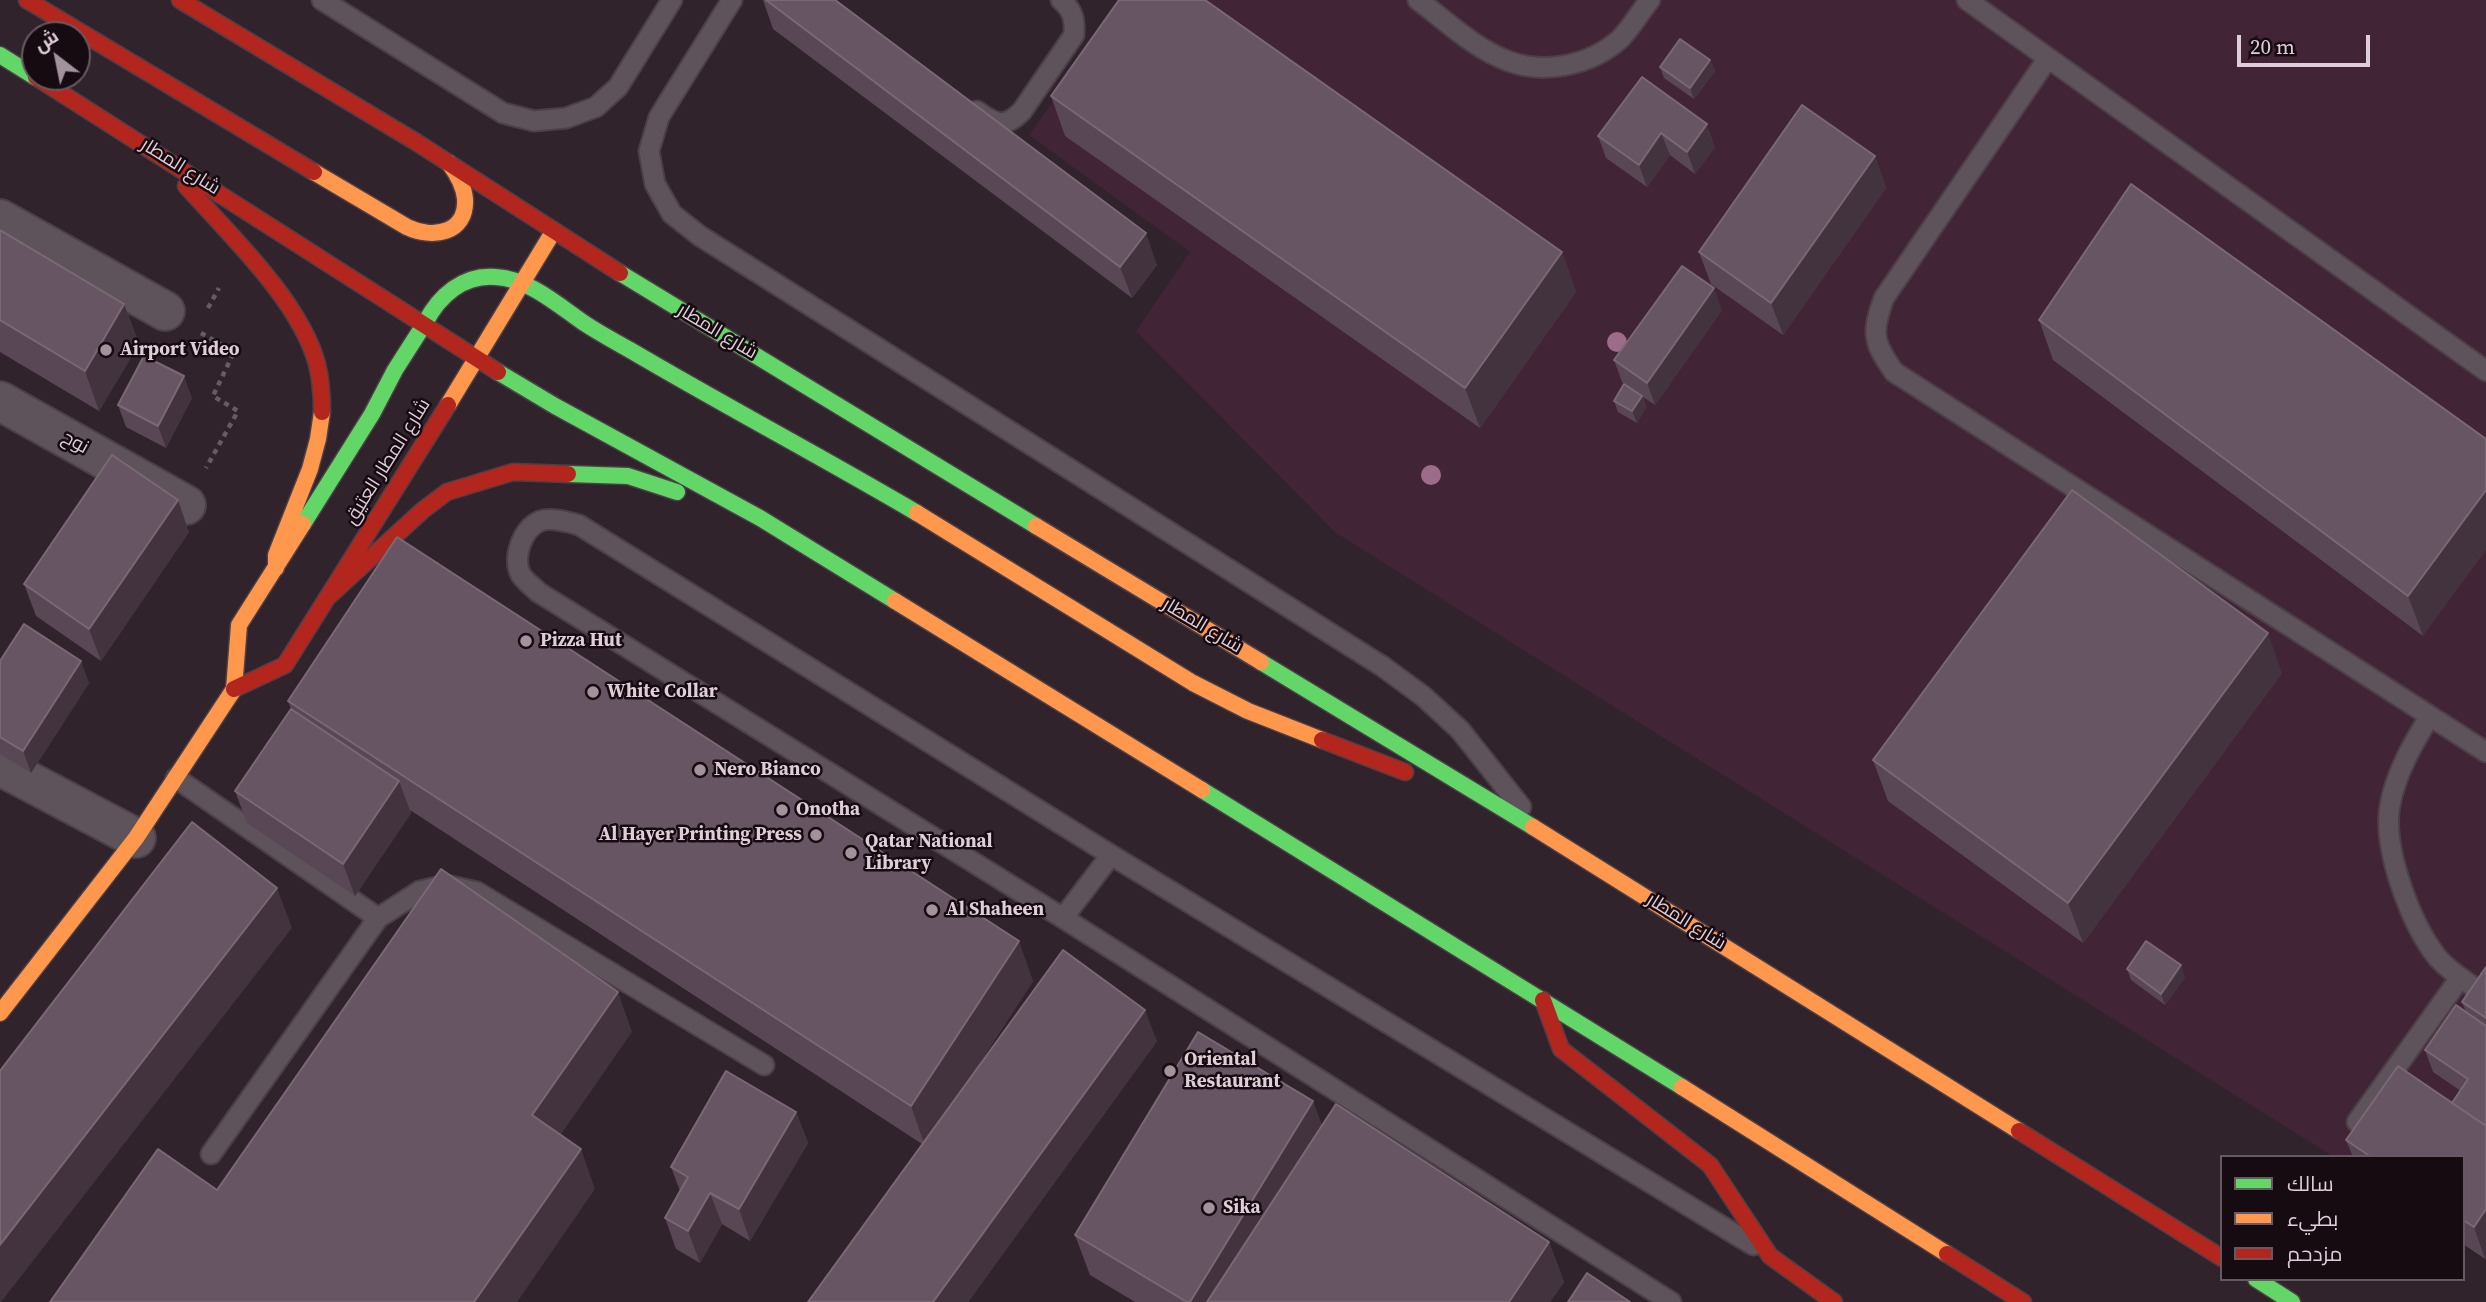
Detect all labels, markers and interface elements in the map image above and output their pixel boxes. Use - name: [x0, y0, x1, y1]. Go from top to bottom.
- north arrow: [21, 21, 91, 91]
- scale bar: [2241, 21, 2374, 65]
- text: ش: [29, 22, 63, 57]
- text: 20 m: [2250, 32, 2295, 61]
- street label: شارع المطار: [136, 134, 224, 200]
- street label: شارع المطار: [673, 299, 761, 365]
- place label: Airport Video: [120, 339, 240, 361]
- marker: Airport Video: [98, 342, 114, 358]
- street label: شارع المطار العتيق: [340, 395, 436, 529]
- street label: نوح: [58, 426, 92, 460]
- street label: شارع المطار: [1158, 593, 1246, 659]
- place label: Pizza Hut: [540, 630, 622, 652]
- marker: Pizza Hut: [518, 633, 534, 649]
- place label: White Collar: [607, 681, 718, 703]
- marker: White Collar: [585, 684, 601, 700]
- place label: Nero Bianco: [714, 759, 821, 781]
- marker: Nero Bianco: [692, 762, 708, 778]
- place label: Onotha: [796, 799, 860, 821]
- marker: Onotha: [774, 802, 790, 818]
- place label: Al Hayer Printing Press: [598, 824, 802, 846]
- marker: Al Hayer Printing Press: [808, 827, 824, 843]
- place label: Qatar National Library: [865, 831, 993, 875]
- marker: Qatar National Library: [843, 845, 859, 861]
- street label: شارع المطار: [1642, 889, 1730, 955]
- place label: Al Shaheen: [946, 899, 1044, 921]
- marker: Al Shaheen: [924, 902, 940, 918]
- place label: Oriental Restaurant: [1184, 1049, 1280, 1093]
- marker: Oriental Restaurant: [1162, 1063, 1178, 1079]
- legend: [2220, 1155, 2465, 1281]
- text: سالك: [2287, 1169, 2334, 1198]
- place label: Sika: [1223, 1197, 1261, 1219]
- marker: Sika: [1201, 1200, 1217, 1216]
- text: بطيء: [2287, 1204, 2338, 1233]
- text: مزدحم: [2287, 1239, 2342, 1268]

